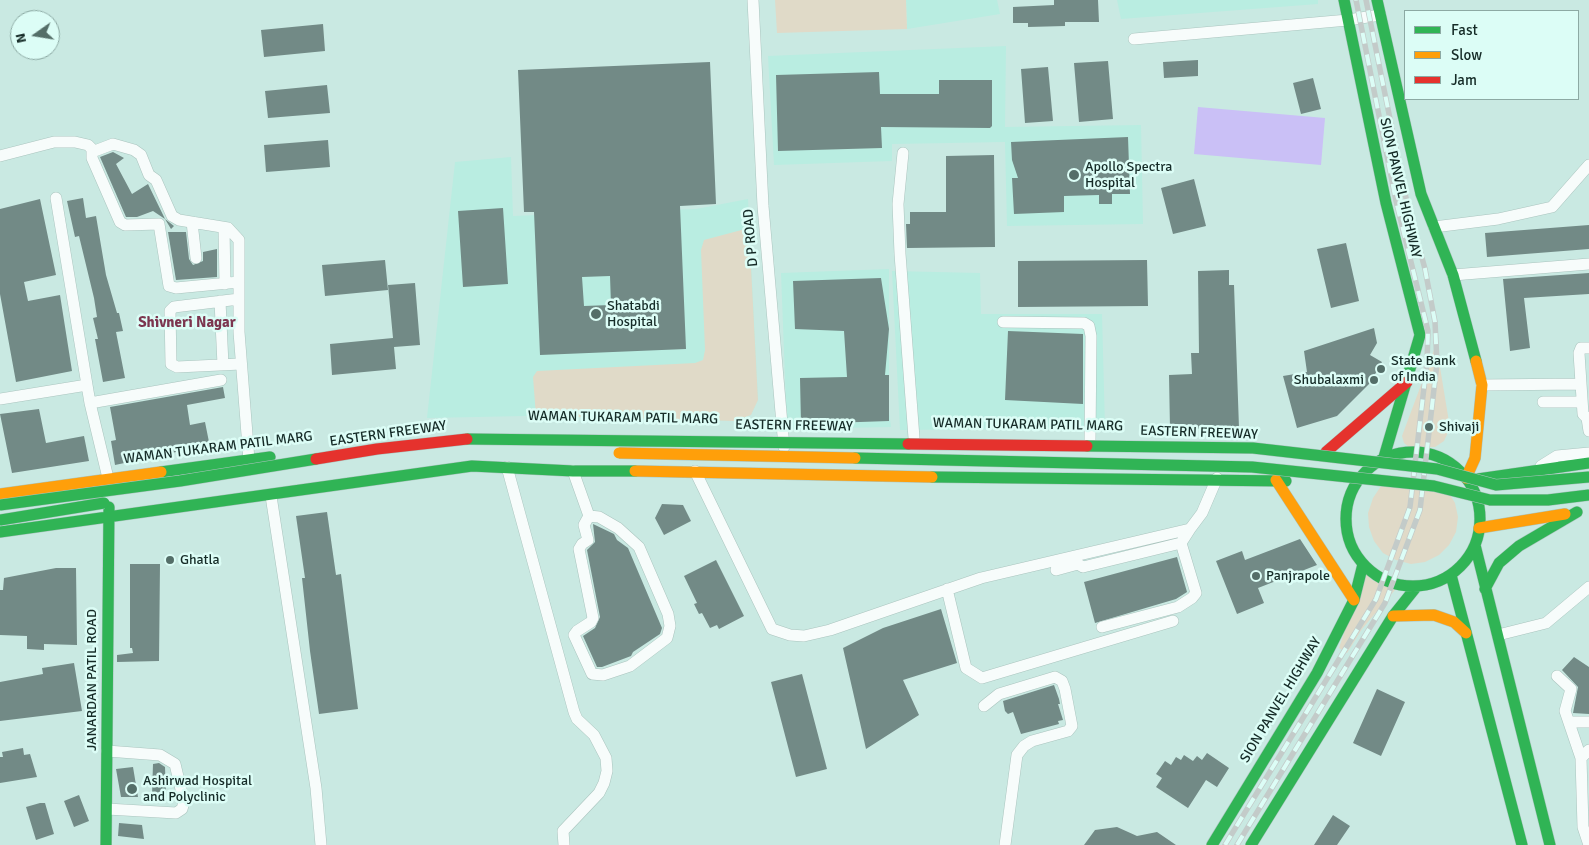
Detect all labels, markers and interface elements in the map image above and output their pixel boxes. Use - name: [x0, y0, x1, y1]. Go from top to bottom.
- north arrow: [10, 10, 60, 60]
- legend: [1404, 10, 1579, 100]
- text: Fast: [1451, 21, 1478, 39]
- text: N: [11, 32, 30, 45]
- text: Slow: [1451, 46, 1482, 64]
- text: Jam: [1451, 71, 1477, 89]
- street label: SION PANVEL HIGHWAY: [1376, 116, 1424, 260]
- place label: Apollo Spectra Hospital: [1085, 159, 1172, 192]
- marker: Apollo Spectra Hospital: [1067, 168, 1081, 182]
- street label: D P ROAD: [740, 208, 762, 268]
- place label: Shatabdi Hospital: [607, 298, 660, 331]
- marker: Shatabdi Hospital: [589, 307, 603, 321]
- district label: Shivneri Nagar: [138, 314, 236, 332]
- place label: State Bank of India: [1391, 353, 1456, 386]
- marker: State Bank of India: [1375, 363, 1387, 375]
- place label: Shubalaxmi: [1294, 372, 1364, 388]
- marker: Shubalaxmi: [1368, 374, 1380, 386]
- street label: WAMAN TUKARAM PATIL MARG: [528, 408, 718, 428]
- street label: WAMAN TUKARAM PATIL MARG: [933, 415, 1123, 435]
- street label: EASTERN FREEWAY: [329, 417, 447, 451]
- street label: EASTERN FREEWAY: [735, 417, 853, 435]
- place label: Shivaji: [1439, 419, 1479, 435]
- marker: Shivaji: [1423, 421, 1435, 433]
- street label: EASTERN FREEWAY: [1140, 423, 1258, 443]
- street label: WAMAN TUKARAM PATIL MARG: [123, 428, 313, 468]
- place label: Ghatla: [180, 552, 220, 568]
- marker: Ghatla: [164, 554, 176, 566]
- place label: Panjrapole: [1266, 568, 1330, 584]
- marker: Panjrapole: [1250, 570, 1262, 582]
- street label: JANARDAN PATIL ROAD: [84, 609, 100, 751]
- street label: SION PANVEL HIGHWAY: [1237, 634, 1325, 766]
- place label: Ashirwad Hospital and Polyclinic: [143, 773, 252, 806]
- marker: Ashirwad Hospital and Polyclinic: [125, 782, 139, 796]

